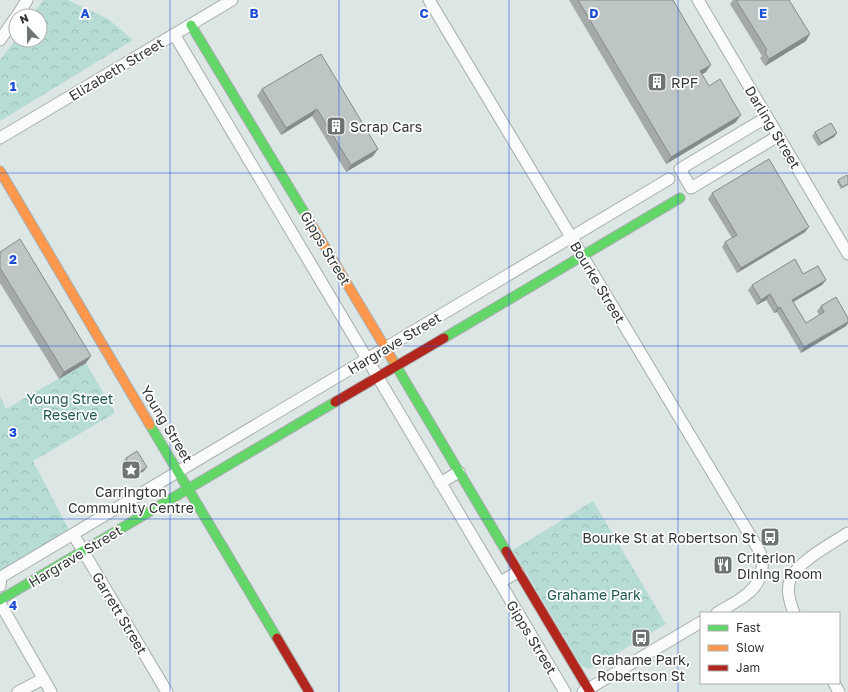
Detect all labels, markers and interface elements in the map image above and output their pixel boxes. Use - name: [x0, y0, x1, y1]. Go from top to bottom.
- text: A: [80, 5, 90, 21]
- text: B: [249, 5, 259, 21]
- text: C: [419, 5, 429, 21]
- text: D: [589, 5, 599, 21]
- text: E: [759, 5, 767, 21]
- north arrow: [8, 8, 48, 48]
- text: N: [18, 11, 30, 26]
- street label: Elizabeth Street: [65, 34, 167, 104]
- building icon: RPF: [646, 71, 668, 93]
- place label: RPF: [671, 74, 698, 91]
- text: 1: [10, 78, 17, 94]
- street label: Darling Street: [742, 83, 804, 171]
- building icon: Scrap Cars: [325, 115, 347, 137]
- place label: Scrap Cars: [350, 118, 422, 135]
- street label: Gipps Street: [297, 208, 355, 288]
- street label: Bourke Street: [567, 238, 629, 326]
- text: 2: [9, 251, 17, 267]
- street label: Hargrave Street: [344, 308, 444, 378]
- street label: Young Street: [137, 382, 197, 466]
- park label: Young Street Reserve: [27, 390, 113, 423]
- text: 3: [9, 424, 17, 440]
- place icon: Carrington Community Centre: [120, 459, 142, 481]
- place label: Carrington Community Centre: [68, 483, 194, 516]
- street label: Hargrave Street: [25, 521, 125, 591]
- bus stop icon: Bourke St at Robertson St: [759, 526, 781, 548]
- place label: Bourke St at Robertson St: [582, 529, 756, 546]
- place label: Criterion Dining Room: [737, 549, 822, 582]
- restaurant icon: Criterion Dining Room: [712, 554, 734, 576]
- street label: Garrett Street: [89, 569, 151, 657]
- park label: Grahame Park: [547, 586, 641, 603]
- text: 4: [9, 597, 17, 613]
- street label: Gipps Street: [503, 597, 561, 677]
- legend: [700, 612, 840, 684]
- text: Fast: [736, 620, 761, 635]
- bus stop icon: Grahame Park, Robertson St: [630, 627, 652, 649]
- text: Slow: [736, 640, 764, 655]
- place label: Grahame Park, Robertson St: [592, 651, 690, 684]
- text: Jam: [736, 660, 760, 675]

